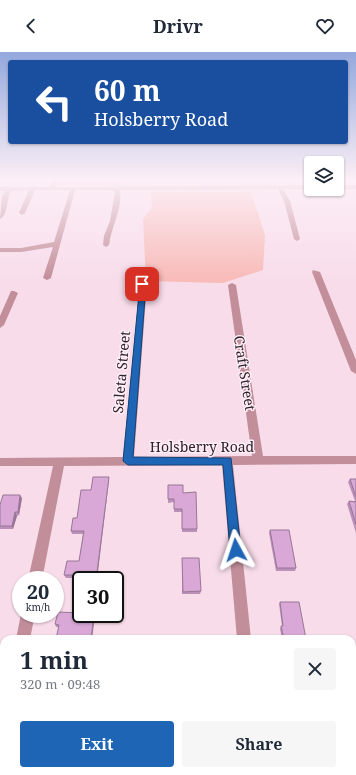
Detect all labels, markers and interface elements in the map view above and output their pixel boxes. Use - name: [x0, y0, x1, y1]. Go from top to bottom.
- text: Drivr: [153, 14, 203, 38]
- icon: back: [20, 15, 42, 37]
- icon: heart: [314, 15, 336, 37]
- text: 60 m: [94, 71, 161, 109]
- icon: left: [28, 76, 80, 128]
- text: Holsberry Road: [94, 107, 228, 131]
- map controls: [304, 156, 344, 196]
- button: layers: [304, 156, 344, 196]
- pin: [125, 267, 159, 301]
- icon: arrive: [131, 273, 153, 295]
- street label: Saleta Street: [108, 330, 134, 414]
- street label: Craft Street: [230, 334, 260, 412]
- street label: Holsberry Road: [150, 437, 255, 456]
- position arrow: [215, 529, 257, 571]
- speed limit sign: 30: [72, 571, 124, 623]
- text: 20: [27, 578, 49, 605]
- text: km/h: [26, 600, 50, 614]
- text: 1 min: [20, 643, 88, 676]
- button: close: [294, 648, 336, 690]
- text: 320 m · 09:48: [20, 675, 100, 693]
- button: Exit: [20, 721, 174, 767]
- button: Share: [182, 721, 336, 767]

